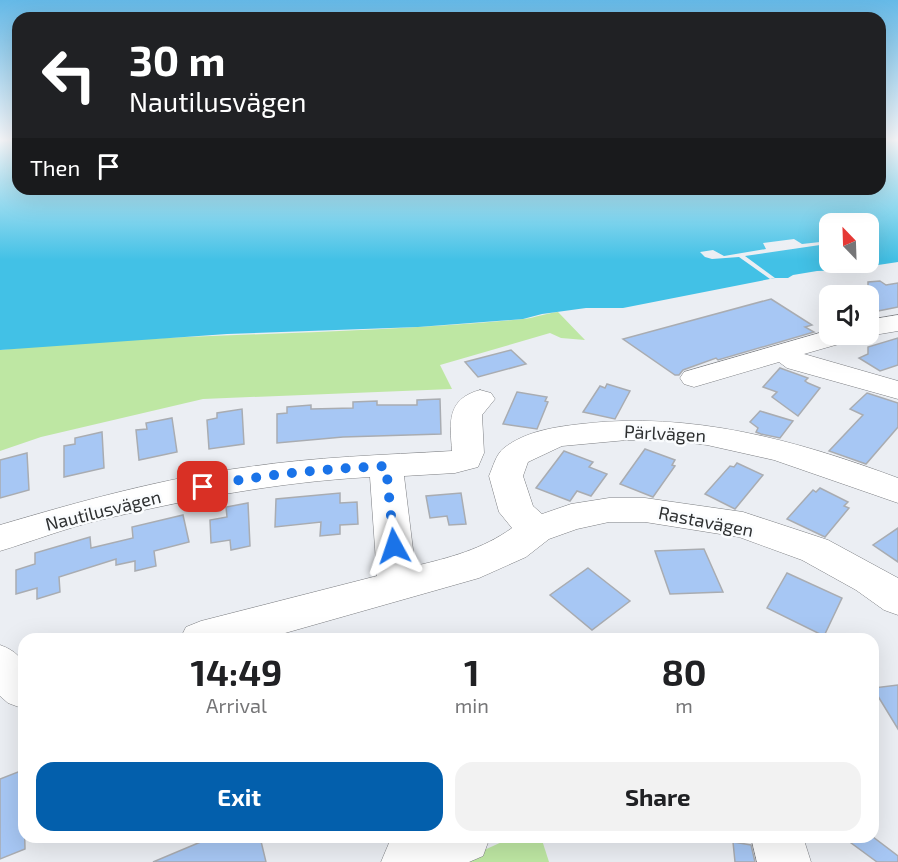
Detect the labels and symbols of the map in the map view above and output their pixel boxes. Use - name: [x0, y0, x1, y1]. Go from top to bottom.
- north arrow: [819, 213, 879, 273]
- street label: Pärlvägen: [623, 420, 707, 446]
- pin: [177, 461, 228, 512]
- street label: Nautilusvägen: [43, 485, 163, 535]
- street label: Rastavägen: [657, 501, 755, 541]
- position arrow: [362, 514, 426, 578]

